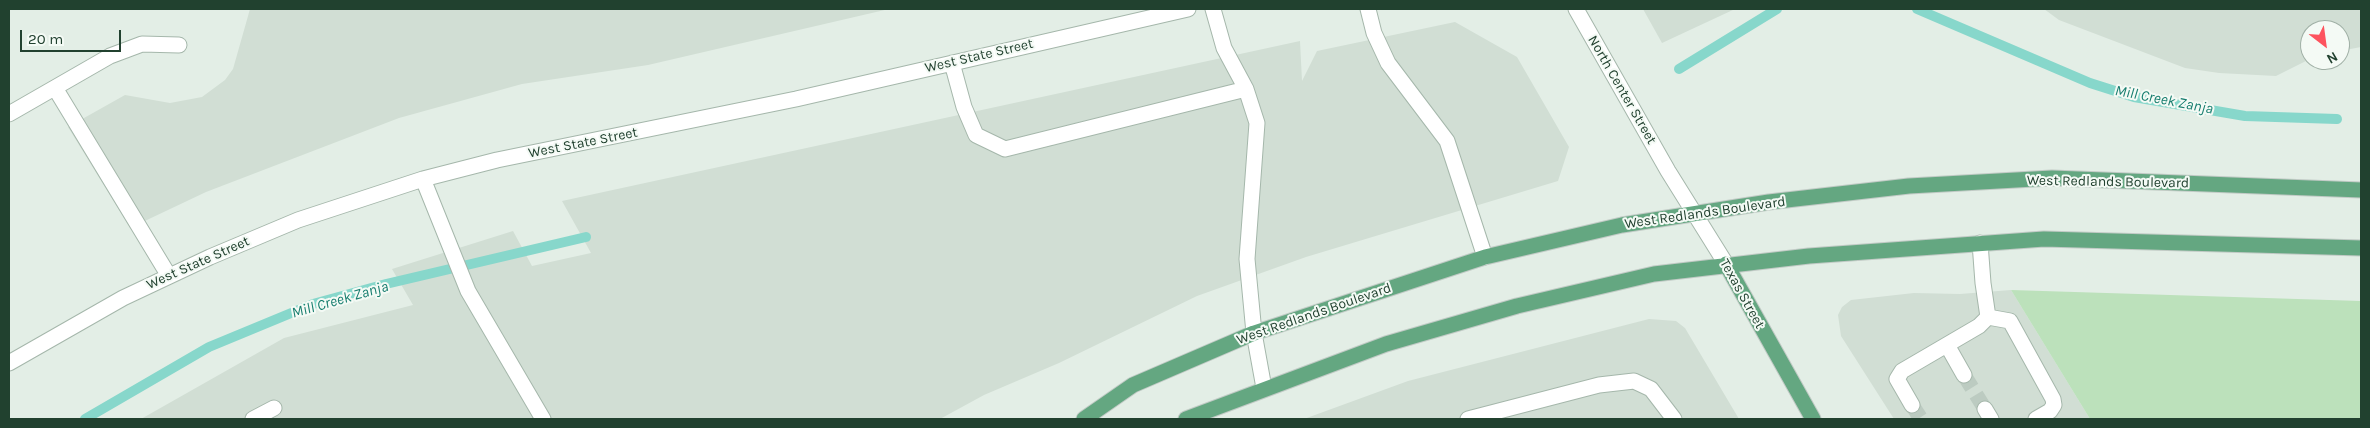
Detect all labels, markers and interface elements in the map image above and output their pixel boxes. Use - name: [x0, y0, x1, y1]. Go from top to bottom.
- scale bar: [22, 20, 124, 52]
- north arrow: [2300, 20, 2350, 70]
- text: 20 m: [28, 30, 63, 48]
- street label: North Center Street: [1584, 33, 1660, 147]
- street label: West State Street: [923, 35, 1035, 77]
- text: N: [2324, 48, 2341, 67]
- water label: Mill Creek Zanja: [2113, 82, 2215, 118]
- street label: West State Street: [527, 124, 639, 162]
- street label: West Redlands Boulevard: [2027, 172, 2189, 192]
- street label: West Redlands Boulevard: [1623, 193, 1787, 233]
- street label: West State Street: [144, 233, 252, 293]
- street label: Texas Street: [1716, 256, 1768, 332]
- water label: Mill Creek Zanja: [290, 278, 390, 322]
- street label: West Redlands Boulevard: [1235, 280, 1393, 348]

